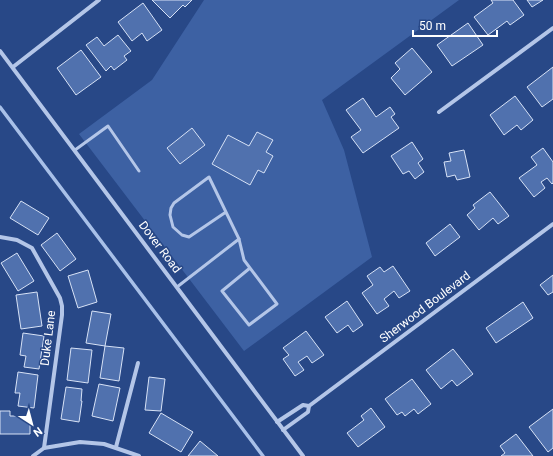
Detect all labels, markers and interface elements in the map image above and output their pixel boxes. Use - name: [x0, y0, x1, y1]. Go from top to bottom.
- scale bar: [413, 12, 497, 38]
- text: 50 m: [419, 19, 446, 33]
- street label: Dover Road: [136, 218, 184, 276]
- street label: Sherwood Boulevard: [377, 268, 473, 346]
- street label: Duke Lane: [38, 309, 58, 367]
- north arrow: [12, 404, 52, 444]
- text: N: [30, 424, 45, 439]

